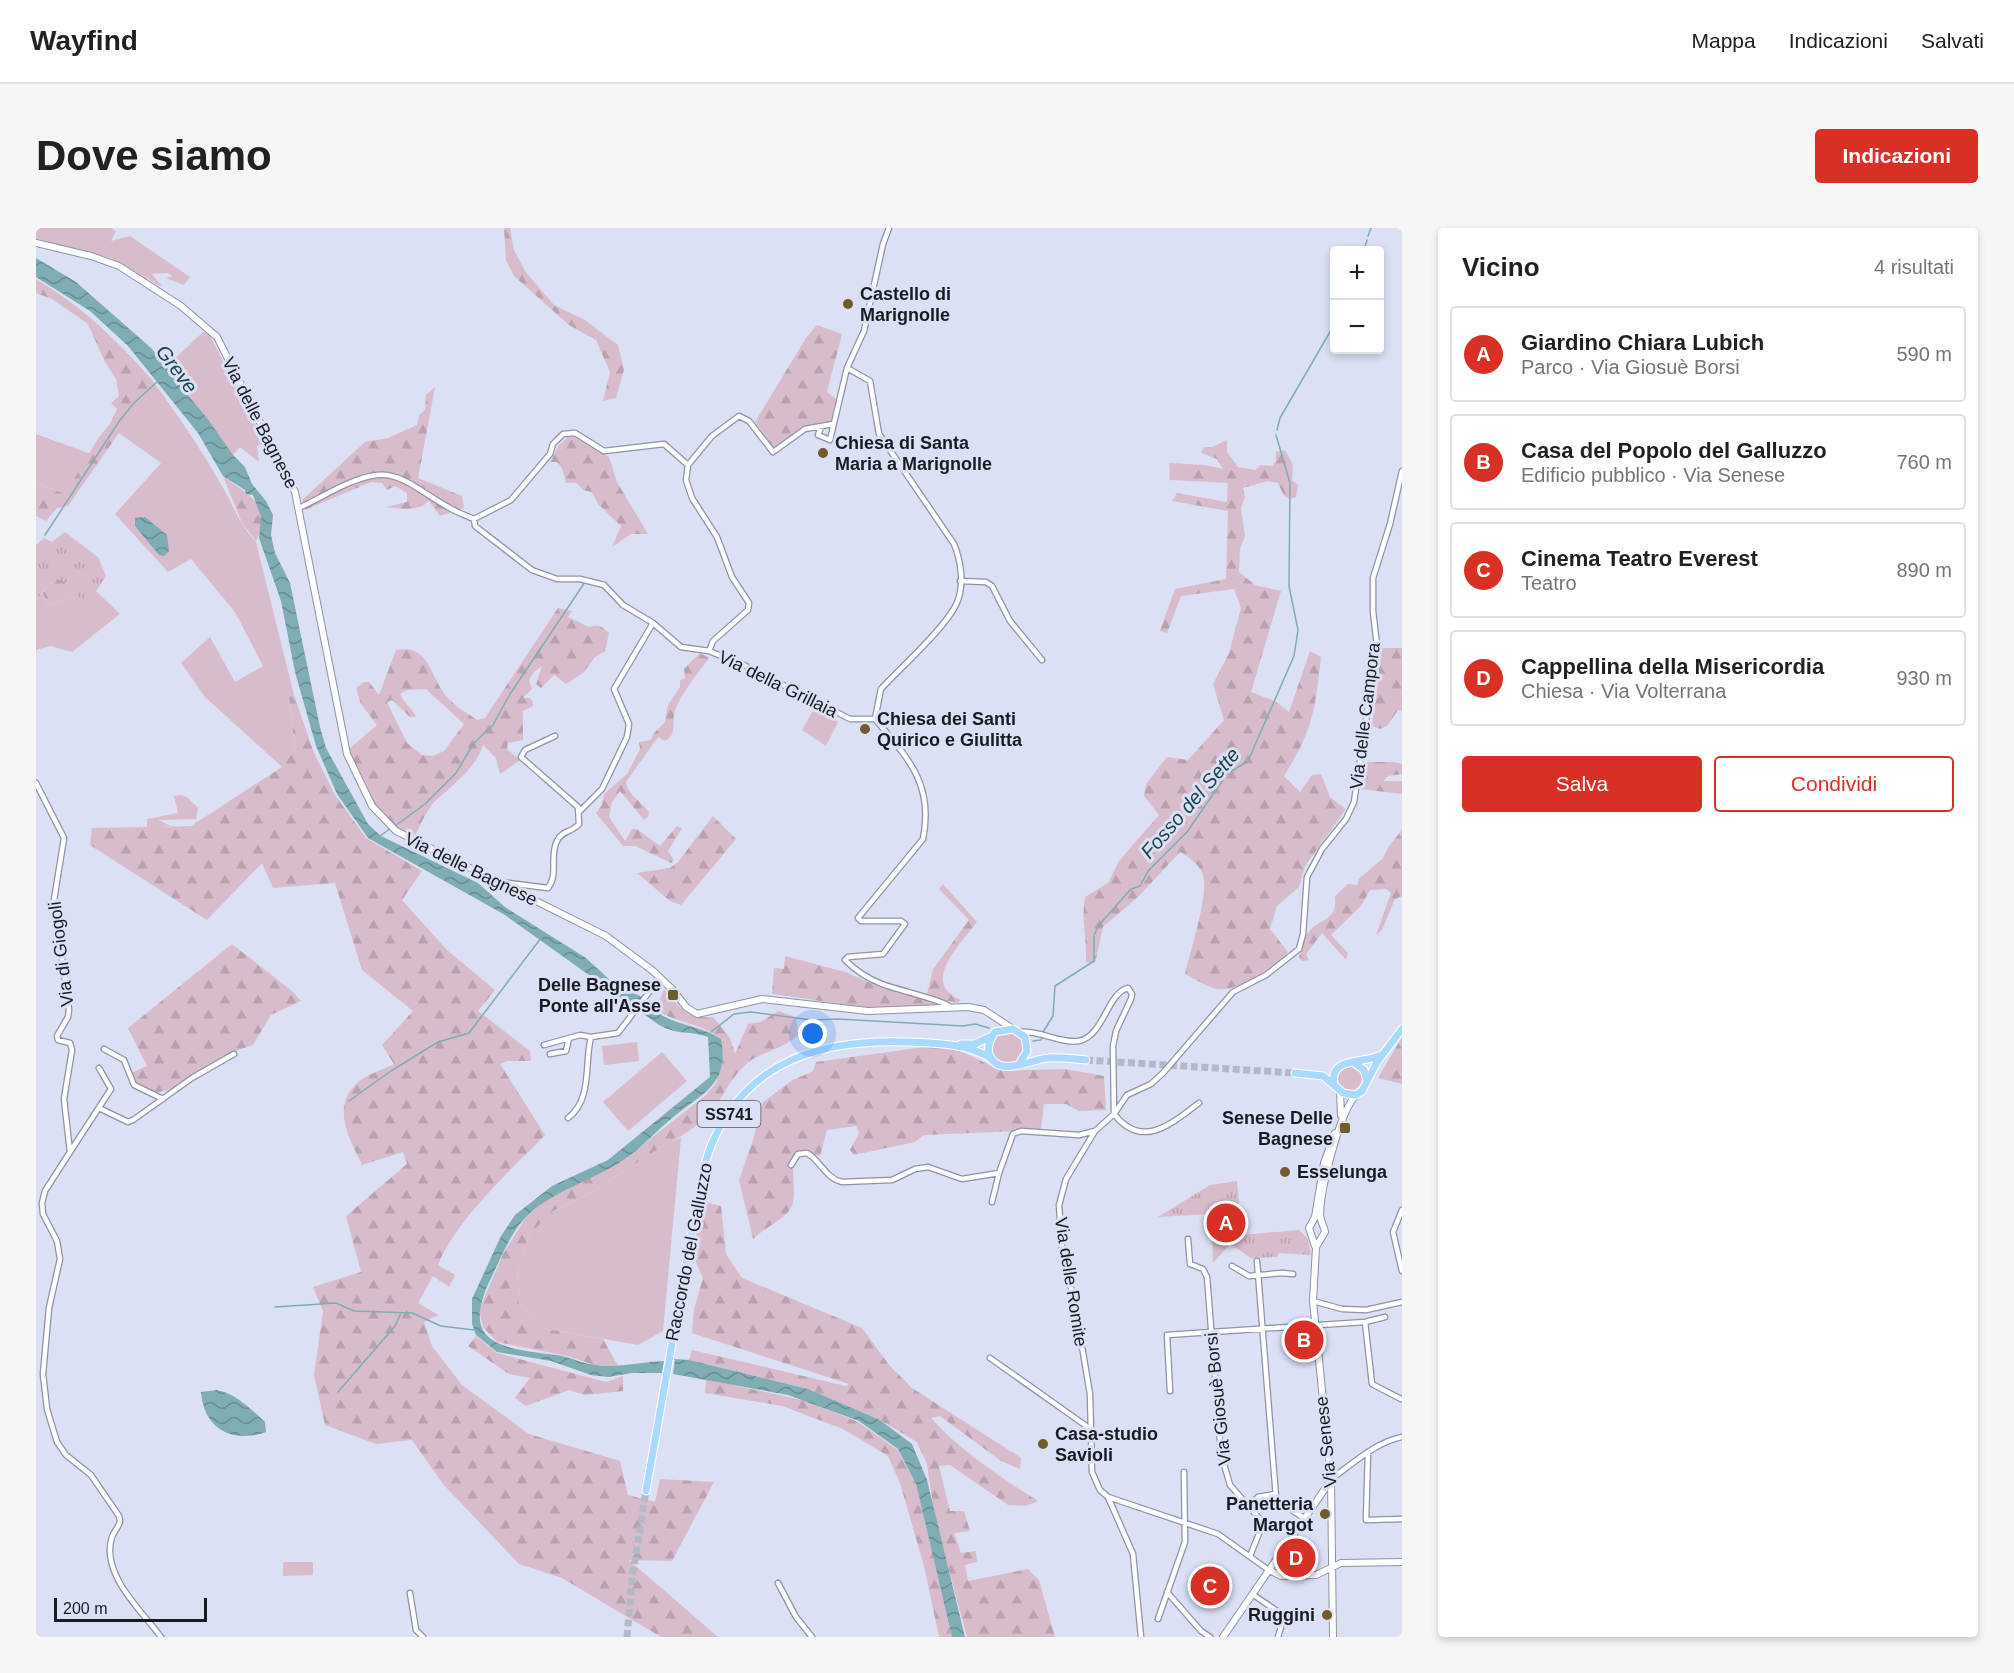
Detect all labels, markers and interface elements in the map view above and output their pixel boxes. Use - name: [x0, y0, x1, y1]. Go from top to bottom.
- text: Wayfind: [30, 25, 138, 56]
- text: Mappa: [1692, 29, 1756, 52]
- text: Indicazioni: [1789, 29, 1888, 52]
- text: Salvati: [1921, 29, 1984, 52]
- button: Indicazioni: [1815, 129, 1978, 183]
- text: Dove siamo: [36, 132, 272, 179]
- map controls: [1330, 246, 1384, 354]
- button: +: [1330, 246, 1384, 300]
- text: Vicino: [1462, 252, 1540, 282]
- text: 4 risultati: [1874, 256, 1954, 278]
- place label: Castello di Marignolle: [860, 284, 951, 325]
- marker: Castello di Marignolle: [841, 297, 855, 311]
- button: −: [1330, 300, 1384, 354]
- text: Giardino Chiara Lubich: [1521, 330, 1764, 355]
- water label: Greve: [152, 341, 202, 397]
- text: A: [1476, 343, 1491, 365]
- text: 590 m: [1896, 343, 1952, 365]
- street label: Via delle Bagnese: [218, 354, 302, 492]
- text: Parco · Via Giosuè Borsi: [1521, 356, 1740, 378]
- place label: Chiesa di Santa Maria a Marignolle: [835, 433, 992, 474]
- text: Casa del Popolo del Galluzzo: [1521, 438, 1827, 463]
- marker: Chiesa di Santa Maria a Marignolle: [816, 446, 830, 460]
- text: B: [1476, 451, 1491, 473]
- text: 760 m: [1896, 451, 1952, 473]
- text: Edificio pubblico · Via Senese: [1521, 464, 1785, 486]
- text: Cinema Teatro Everest: [1521, 546, 1758, 571]
- text: C: [1476, 559, 1491, 581]
- text: 890 m: [1896, 559, 1952, 581]
- text: Teatro: [1521, 572, 1577, 594]
- street label: Via delle Campora: [1346, 640, 1384, 791]
- street label: Via della Grillaia: [715, 647, 842, 722]
- text: Cappellina della Misericordia: [1521, 654, 1824, 679]
- text: D: [1476, 667, 1491, 689]
- text: 930 m: [1896, 667, 1952, 689]
- text: Chiesa · Via Volterrana: [1521, 680, 1726, 702]
- place label: Chiesa dei Santi Quirico e Giulitta: [877, 709, 1023, 750]
- marker: Chiesa dei Santi Quirico e Giulitta: [858, 722, 872, 736]
- water label: Fosso del Sette: [1136, 743, 1244, 863]
- button: Salva: [1462, 756, 1702, 812]
- button: Condividi: [1714, 756, 1954, 812]
- street label: Via delle Bagnese: [402, 828, 540, 910]
- street label: Via di Giogoli: [45, 900, 77, 1008]
- place label: Delle Bagnese Ponte all'Asse: [538, 975, 661, 1016]
- marker: Delle Bagnese Ponte all'Asse: [666, 988, 680, 1002]
- your location: [798, 1019, 827, 1048]
- road number: SS741: [698, 1101, 760, 1127]
- place label: Senese Delle Bagnese: [1222, 1108, 1333, 1149]
- marker: Senese Delle Bagnese: [1338, 1121, 1352, 1135]
- street label: Raccordo del Galluzzo: [662, 1161, 716, 1343]
- place label: Esselunga: [1297, 1162, 1388, 1182]
- marker: Esselunga: [1278, 1165, 1292, 1179]
- pin: A: [1206, 1200, 1246, 1246]
- street label: Via delle Romite: [1051, 1216, 1091, 1348]
- pin: B: [1284, 1318, 1324, 1362]
- street label: Via Giosuè Borsi: [1201, 1331, 1235, 1467]
- street label: Via Senese: [1311, 1395, 1341, 1489]
- place label: Casa-studio Savioli: [1055, 1424, 1158, 1465]
- marker: Casa-studio Savioli: [1036, 1437, 1050, 1451]
- place label: Panetteria Margot: [1226, 1494, 1314, 1535]
- marker: Panetteria Margot: [1318, 1507, 1332, 1521]
- pin: D: [1276, 1536, 1316, 1580]
- pin: C: [1190, 1564, 1230, 1608]
- scale bar: [54, 1595, 207, 1622]
- text: 200 m: [63, 1600, 107, 1617]
- place label: Ruggini: [1248, 1605, 1315, 1625]
- marker: Ruggini: [1320, 1608, 1334, 1622]

